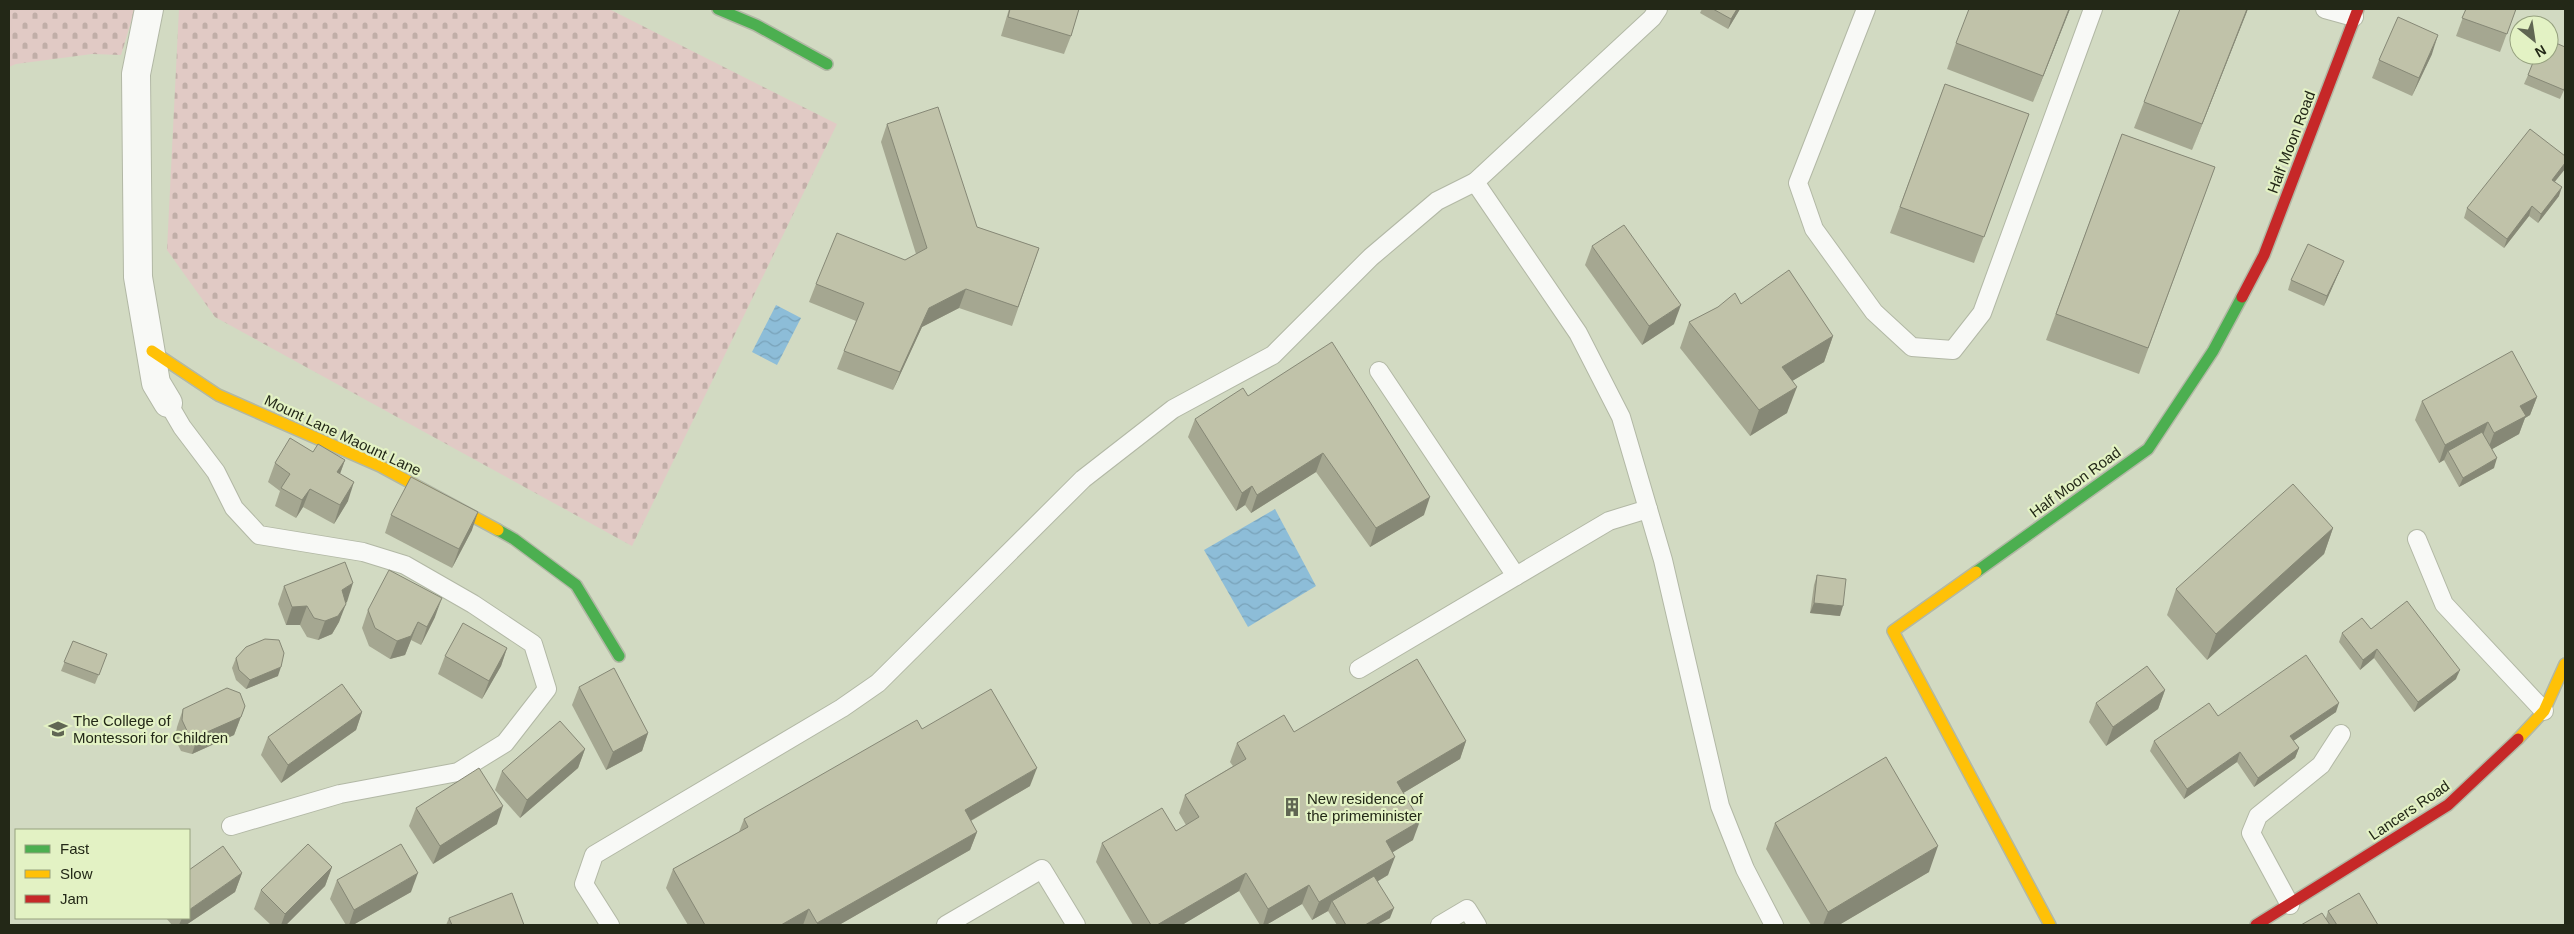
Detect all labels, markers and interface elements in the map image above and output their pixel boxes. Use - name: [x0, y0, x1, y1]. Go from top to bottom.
- north arrow: [2509, 15, 2559, 65]
- text: N: [2532, 42, 2549, 61]
- street label: Half Moon Road: [2264, 88, 2318, 196]
- street label: Mount Lane Maount Lane: [262, 391, 424, 479]
- street label: Half Moon Road: [2026, 443, 2124, 521]
- place label: The College of Montessori for Children: [73, 712, 228, 746]
- school or university icon: The College of Montessori for Children: [47, 718, 69, 740]
- street label: Lancers Road: [2366, 777, 2452, 843]
- place label: New residence of the primeminister: [1307, 790, 1424, 824]
- building icon: New residence of the primeminister: [1281, 796, 1303, 818]
- legend: [15, 829, 190, 919]
- text: Fast: [60, 840, 90, 857]
- text: Slow: [60, 865, 93, 882]
- text: Jam: [60, 890, 88, 907]

